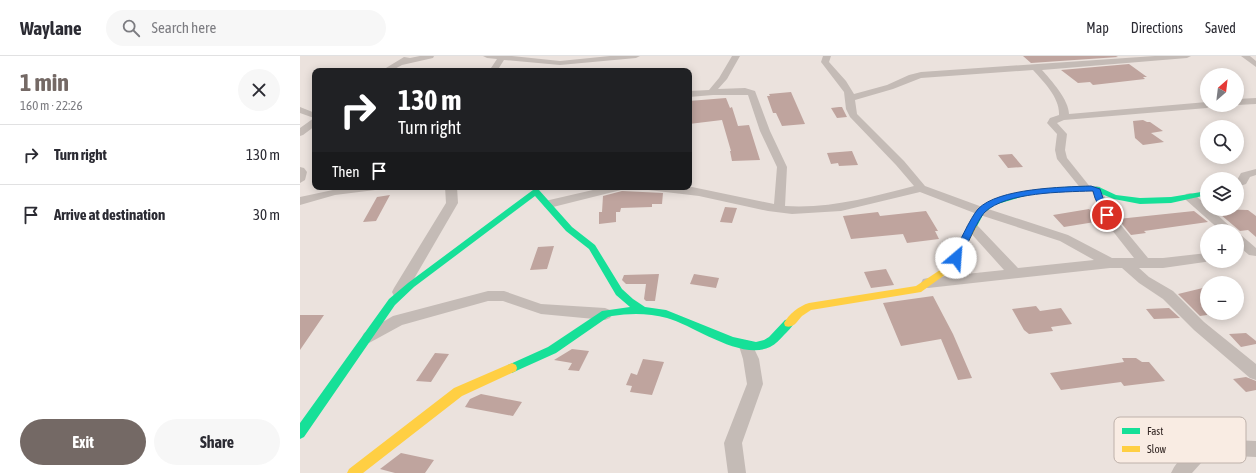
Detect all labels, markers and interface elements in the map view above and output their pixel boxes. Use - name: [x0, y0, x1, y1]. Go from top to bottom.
- search box: [106, 10, 386, 46]
- text: Waylane: [20, 17, 82, 39]
- icon: search: [120, 17, 142, 39]
- text: Search here: [152, 19, 216, 36]
- text: Map: [1086, 20, 1109, 36]
- text: Directions: [1131, 20, 1183, 36]
- text: Saved: [1205, 20, 1236, 36]
- north arrow: [1200, 68, 1244, 112]
- map controls: [1200, 68, 1244, 320]
- text: 1 min: [20, 69, 69, 96]
- button: close: [238, 69, 280, 111]
- icon: right: [332, 84, 384, 136]
- text: 130 m: [398, 84, 461, 116]
- text: 160 m · 22:26: [20, 98, 83, 113]
- text: Turn right: [398, 117, 461, 138]
- button: search: [1200, 120, 1244, 164]
- icon: right: [20, 144, 42, 166]
- text: Turn right: [54, 146, 107, 163]
- text: 130 m: [246, 146, 280, 163]
- icon: arrive: [368, 160, 390, 182]
- text: Then: [332, 163, 360, 180]
- button: layers: [1200, 172, 1244, 216]
- pin: [1090, 198, 1124, 232]
- icon: arrive: [20, 204, 42, 226]
- icon: arrive: [1096, 204, 1118, 226]
- text: Arrive at destination: [54, 206, 165, 223]
- text: 30 m: [253, 206, 280, 223]
- button: +: [1200, 224, 1244, 268]
- position arrow: [935, 237, 977, 279]
- button: −: [1200, 276, 1244, 320]
- legend: [1114, 417, 1246, 463]
- button: Exit: [20, 419, 146, 465]
- button: Share: [154, 419, 280, 465]
- text: Fast: [1147, 425, 1163, 437]
- text: Slow: [1147, 443, 1166, 455]

